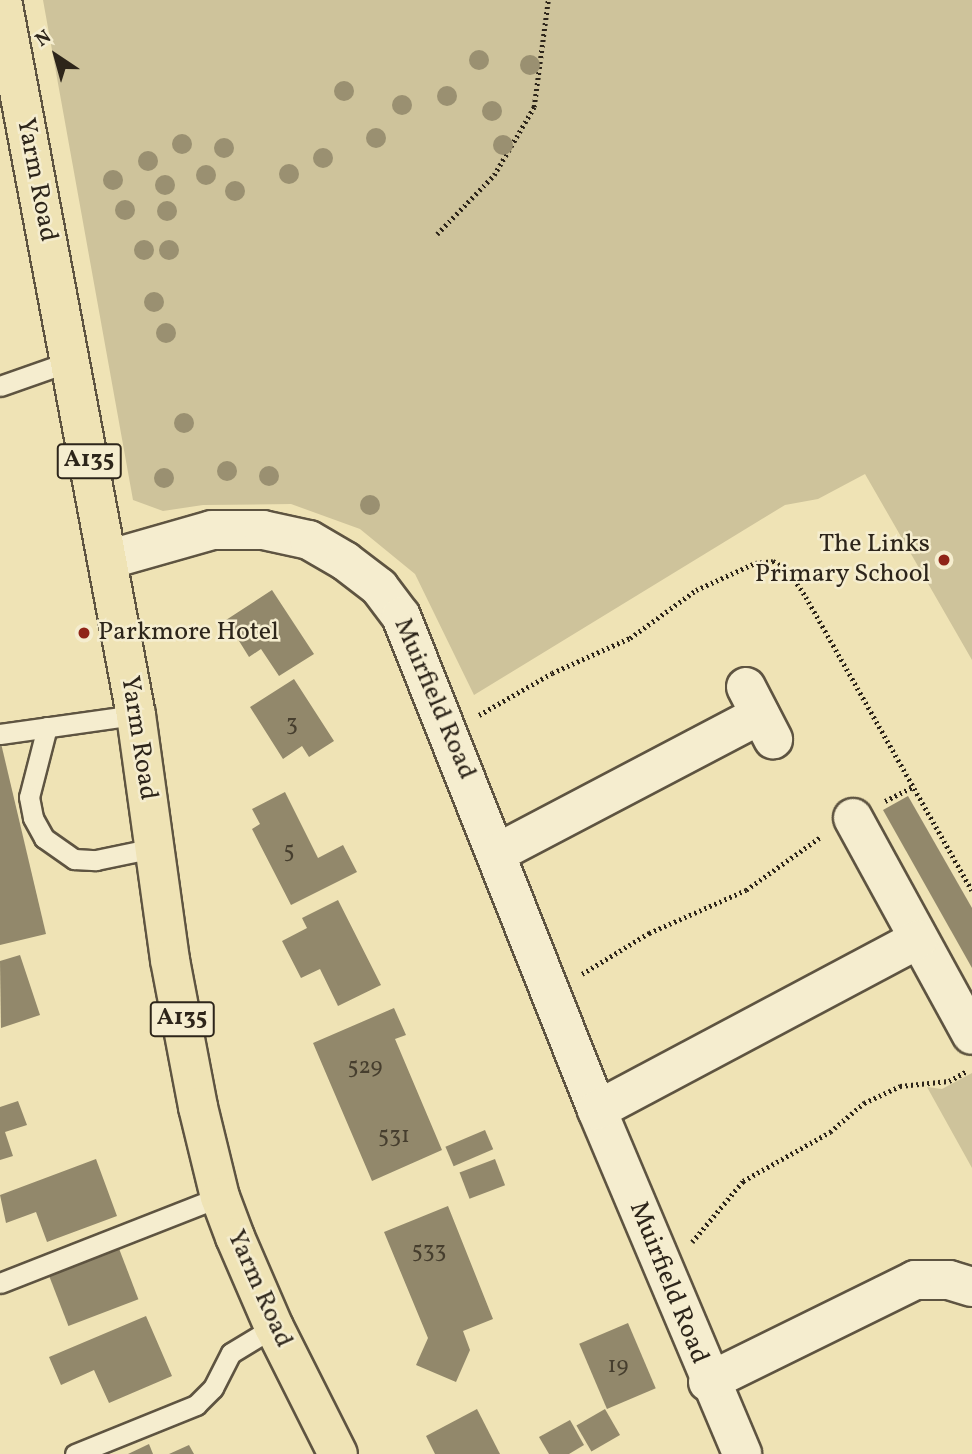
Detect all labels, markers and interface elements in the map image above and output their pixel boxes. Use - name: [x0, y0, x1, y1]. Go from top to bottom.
- north arrow: [21, 21, 91, 91]
- text: N: [30, 24, 57, 54]
- street label: Yarm Road: [9, 115, 63, 245]
- road number: A135: [56, 440, 122, 482]
- place label: The Links Primary School: [754, 529, 930, 590]
- marker: The Links Primary School: [936, 552, 952, 568]
- street label: Muirfield Road: [386, 614, 482, 784]
- place label: Parkmore Hotel: [98, 617, 279, 649]
- marker: Parkmore Hotel: [76, 625, 92, 641]
- street label: Yarm Road: [113, 674, 163, 802]
- house number: 3: [286, 710, 298, 738]
- house number: 5: [283, 837, 295, 865]
- road number: A135: [149, 999, 215, 1040]
- house number: 529: [347, 1053, 383, 1081]
- house number: 531: [378, 1122, 410, 1150]
- street label: Muirfield Road: [621, 1197, 715, 1369]
- street label: Yarm Road: [219, 1225, 299, 1353]
- house number: 533: [412, 1237, 446, 1265]
- house number: 19: [608, 1352, 628, 1380]

